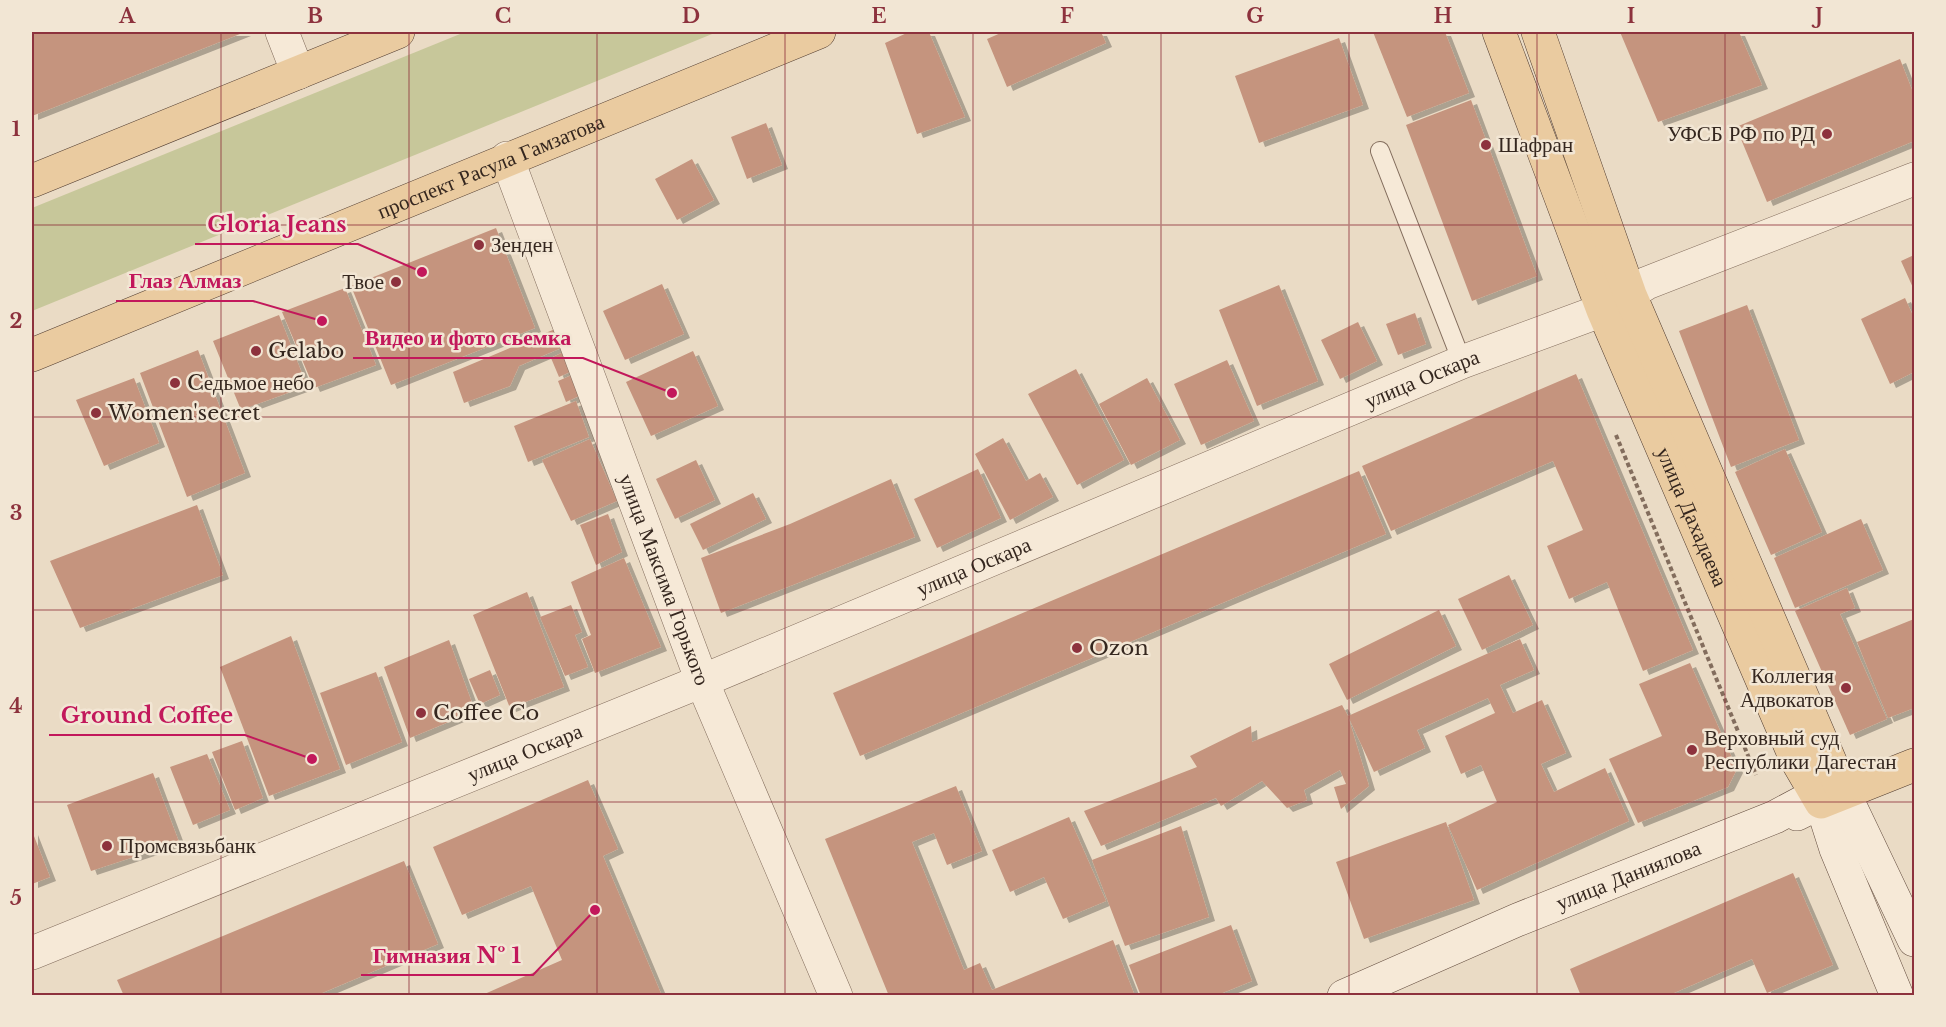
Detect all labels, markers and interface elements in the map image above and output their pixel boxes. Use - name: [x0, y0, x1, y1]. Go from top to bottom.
- text: A: [118, 4, 136, 28]
- text: B: [307, 4, 323, 28]
- text: C: [495, 4, 511, 28]
- text: D: [682, 4, 700, 28]
- text: E: [871, 4, 887, 28]
- text: F: [1060, 4, 1074, 28]
- text: G: [1246, 4, 1264, 28]
- text: H: [1434, 4, 1453, 28]
- text: I: [1627, 4, 1635, 28]
- text: J: [1811, 4, 1823, 28]
- street label: проспект Расула Гамзатова: [374, 108, 609, 225]
- text: 1: [12, 117, 21, 141]
- place label: УФСБ РФ по РД: [1667, 121, 1815, 147]
- marker: УФСБ РФ по РД: [1820, 127, 1834, 141]
- place label: Шафран: [1498, 132, 1573, 158]
- marker: Шафран: [1479, 138, 1493, 152]
- callout: Gloria Jeans: [195, 204, 358, 244]
- text: Gloria Jeans: [207, 211, 347, 238]
- place label: Зенден: [491, 232, 553, 258]
- marker: Зенден: [472, 238, 486, 252]
- callout: Глаз Алмаз: [116, 261, 253, 301]
- text: Глаз Алмаз: [129, 267, 241, 294]
- place label: Твое: [342, 269, 384, 295]
- marker: Твое: [389, 275, 403, 289]
- text: 2: [9, 309, 23, 333]
- callout: Видео и фото сьемка: [353, 318, 583, 358]
- text: Видео и фото сьемка: [365, 324, 571, 351]
- place label: Gelabo: [268, 338, 344, 364]
- marker: Gelabo: [249, 344, 263, 358]
- street label: улица Оскара: [1361, 344, 1483, 414]
- place label: Cедьмое небо: [187, 370, 314, 396]
- marker: Cедьмое небо: [168, 376, 182, 390]
- place label: Women'secret: [107, 400, 260, 426]
- marker: Women'secret: [89, 406, 103, 420]
- street label: улица Дахадаева: [1650, 443, 1734, 591]
- street label: улица Максима Горького: [613, 470, 715, 689]
- text: 3: [10, 501, 22, 525]
- street label: улица Оскара: [913, 531, 1036, 602]
- place label: Ozon: [1089, 635, 1149, 661]
- marker: Ozon: [1070, 641, 1084, 655]
- place label: Коллегия Адвокатов: [1740, 663, 1834, 713]
- marker: Коллегия Адвокатов: [1839, 681, 1853, 695]
- text: 4: [9, 694, 23, 718]
- callout: Ground Coffee: [49, 695, 245, 735]
- place label: Coffee Co: [433, 700, 539, 726]
- text: Ground Coffee: [61, 702, 233, 729]
- marker: Coffee Co: [414, 706, 428, 720]
- street label: улица Оскара: [464, 718, 587, 788]
- place label: Верховный суд Республики Дагестан: [1704, 725, 1897, 775]
- marker: Верховный суд Республики Дагестан: [1685, 743, 1699, 757]
- place label: Промсвязьбанк: [119, 833, 257, 859]
- street label: улица Даниялова: [1552, 835, 1705, 916]
- marker: Промсвязьбанк: [100, 839, 114, 853]
- text: 5: [10, 886, 22, 910]
- callout: Гимназия № 1: [361, 935, 533, 975]
- text: Гимназия № 1: [373, 942, 522, 969]

